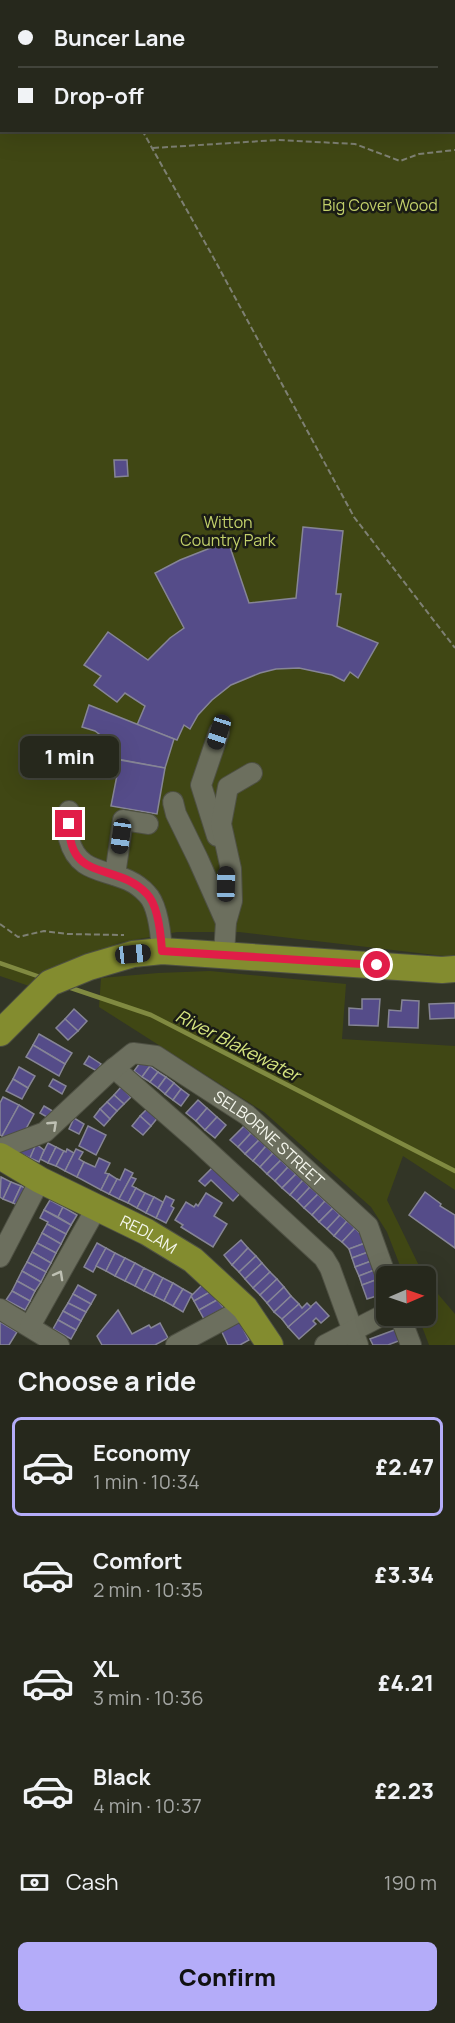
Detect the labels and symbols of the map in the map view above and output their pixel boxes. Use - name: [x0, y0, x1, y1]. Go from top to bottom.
- park label: Big Cover Wood: [322, 194, 438, 216]
- park label: Witton Country Park: [180, 511, 277, 551]
- car: [205, 712, 233, 752]
- callout: 1 min: [20, 737, 118, 779]
- route end: [55, 810, 82, 837]
- car: [110, 817, 132, 855]
- car: [217, 866, 235, 902]
- car: [114, 943, 152, 965]
- route start: [363, 951, 390, 978]
- water label: River Blakewater: [172, 1003, 306, 1088]
- street label: SELBORNE STREET: [209, 1085, 330, 1192]
- one-way arrow: [45, 1122, 56, 1133]
- street label: REDLAM: [117, 1210, 181, 1259]
- north arrow: [376, 1266, 436, 1326]
- one-way arrow: [51, 1271, 63, 1281]

